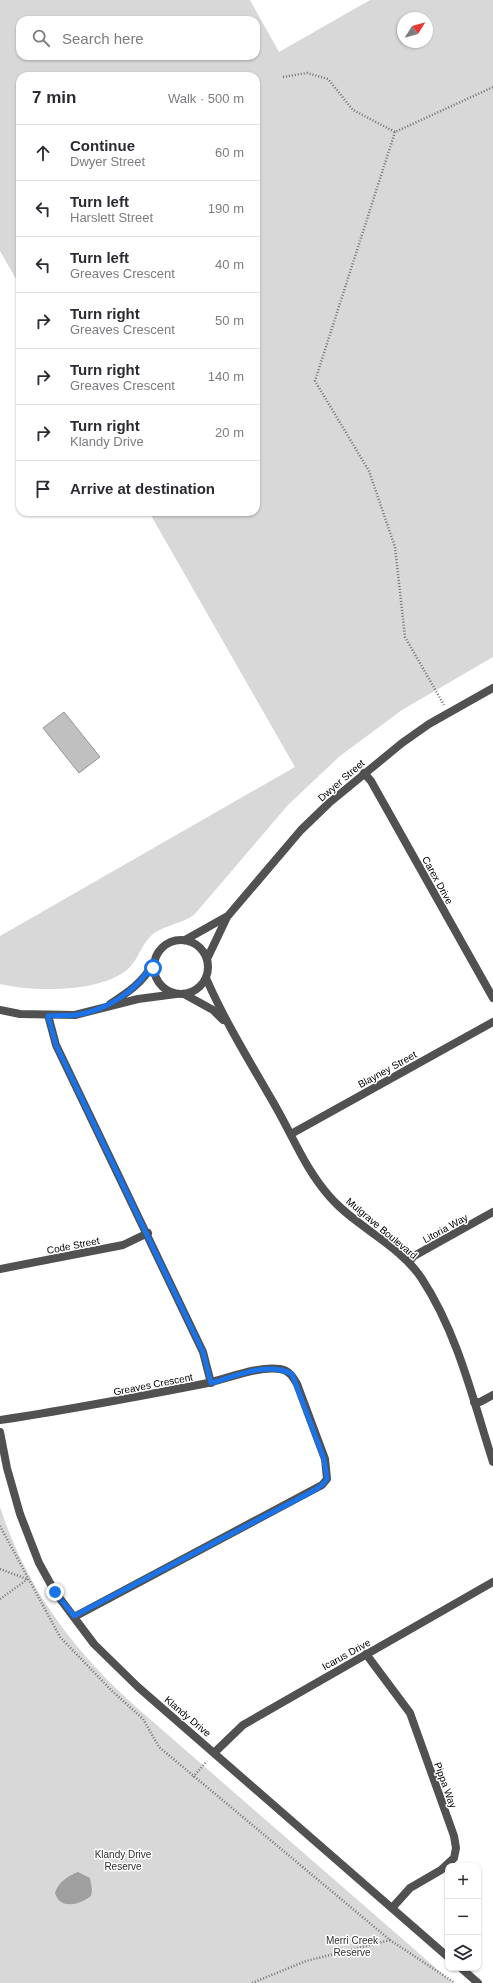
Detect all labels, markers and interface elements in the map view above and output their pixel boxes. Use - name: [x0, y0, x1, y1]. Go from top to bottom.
- north arrow: [397, 12, 433, 48]
- search box: [16, 16, 260, 60]
- icon: search: [30, 27, 52, 49]
- text: Search here: [62, 30, 144, 47]
- text: 7 min: [32, 88, 76, 107]
- text: Walk · 500 m: [168, 91, 244, 106]
- text: Continue: [70, 137, 135, 154]
- icon: ahead: [32, 142, 54, 164]
- text: 60 m: [215, 145, 244, 160]
- text: Dwyer Street: [70, 154, 145, 169]
- text: Turn left: [70, 193, 129, 210]
- icon: left: [32, 198, 54, 220]
- text: 190 m: [208, 201, 244, 216]
- text: Harslett Street: [70, 210, 153, 225]
- text: Turn left: [70, 249, 129, 266]
- icon: left: [32, 254, 54, 276]
- text: 40 m: [215, 257, 244, 272]
- text: Greaves Crescent: [70, 266, 175, 281]
- text: Turn right: [70, 305, 140, 322]
- icon: right: [32, 310, 54, 332]
- text: 50 m: [215, 313, 244, 328]
- text: Greaves Crescent: [70, 322, 175, 337]
- text: Turn right: [70, 361, 140, 378]
- icon: right: [32, 366, 54, 388]
- text: 140 m: [208, 369, 244, 384]
- text: Greaves Crescent: [70, 378, 175, 393]
- text: Turn right: [70, 417, 140, 434]
- icon: right: [32, 422, 54, 444]
- text: 20 m: [215, 425, 244, 440]
- text: Klandy Drive: [70, 434, 144, 449]
- icon: arrive: [32, 478, 54, 500]
- text: Arrive at destination: [70, 480, 215, 497]
- street label: Dwyer Street: [316, 757, 367, 803]
- street label: Carex Drive: [420, 854, 455, 906]
- route start: [144, 959, 162, 977]
- street label: Blayney Street: [356, 1049, 419, 1090]
- street label: Mulgrave Boulevard: [344, 1196, 419, 1261]
- street label: Litoria Way: [421, 1212, 470, 1245]
- street label: Code Street: [46, 1235, 101, 1256]
- street label: Greaves Crescent: [112, 1371, 194, 1398]
- route end: [46, 1583, 64, 1601]
- street label: Icarus Drive: [320, 1636, 373, 1672]
- street label: Klandy Drive: [162, 1694, 213, 1739]
- street label: Pippa Way: [432, 1761, 459, 1810]
- park label: Klandy Drive Reserve: [95, 1849, 152, 1872]
- map controls: [445, 1863, 481, 1971]
- button: +: [445, 1863, 481, 1899]
- button: −: [445, 1899, 481, 1935]
- park label: Merri Creek Reserve: [326, 1935, 379, 1958]
- button: layers: [445, 1935, 481, 1971]

